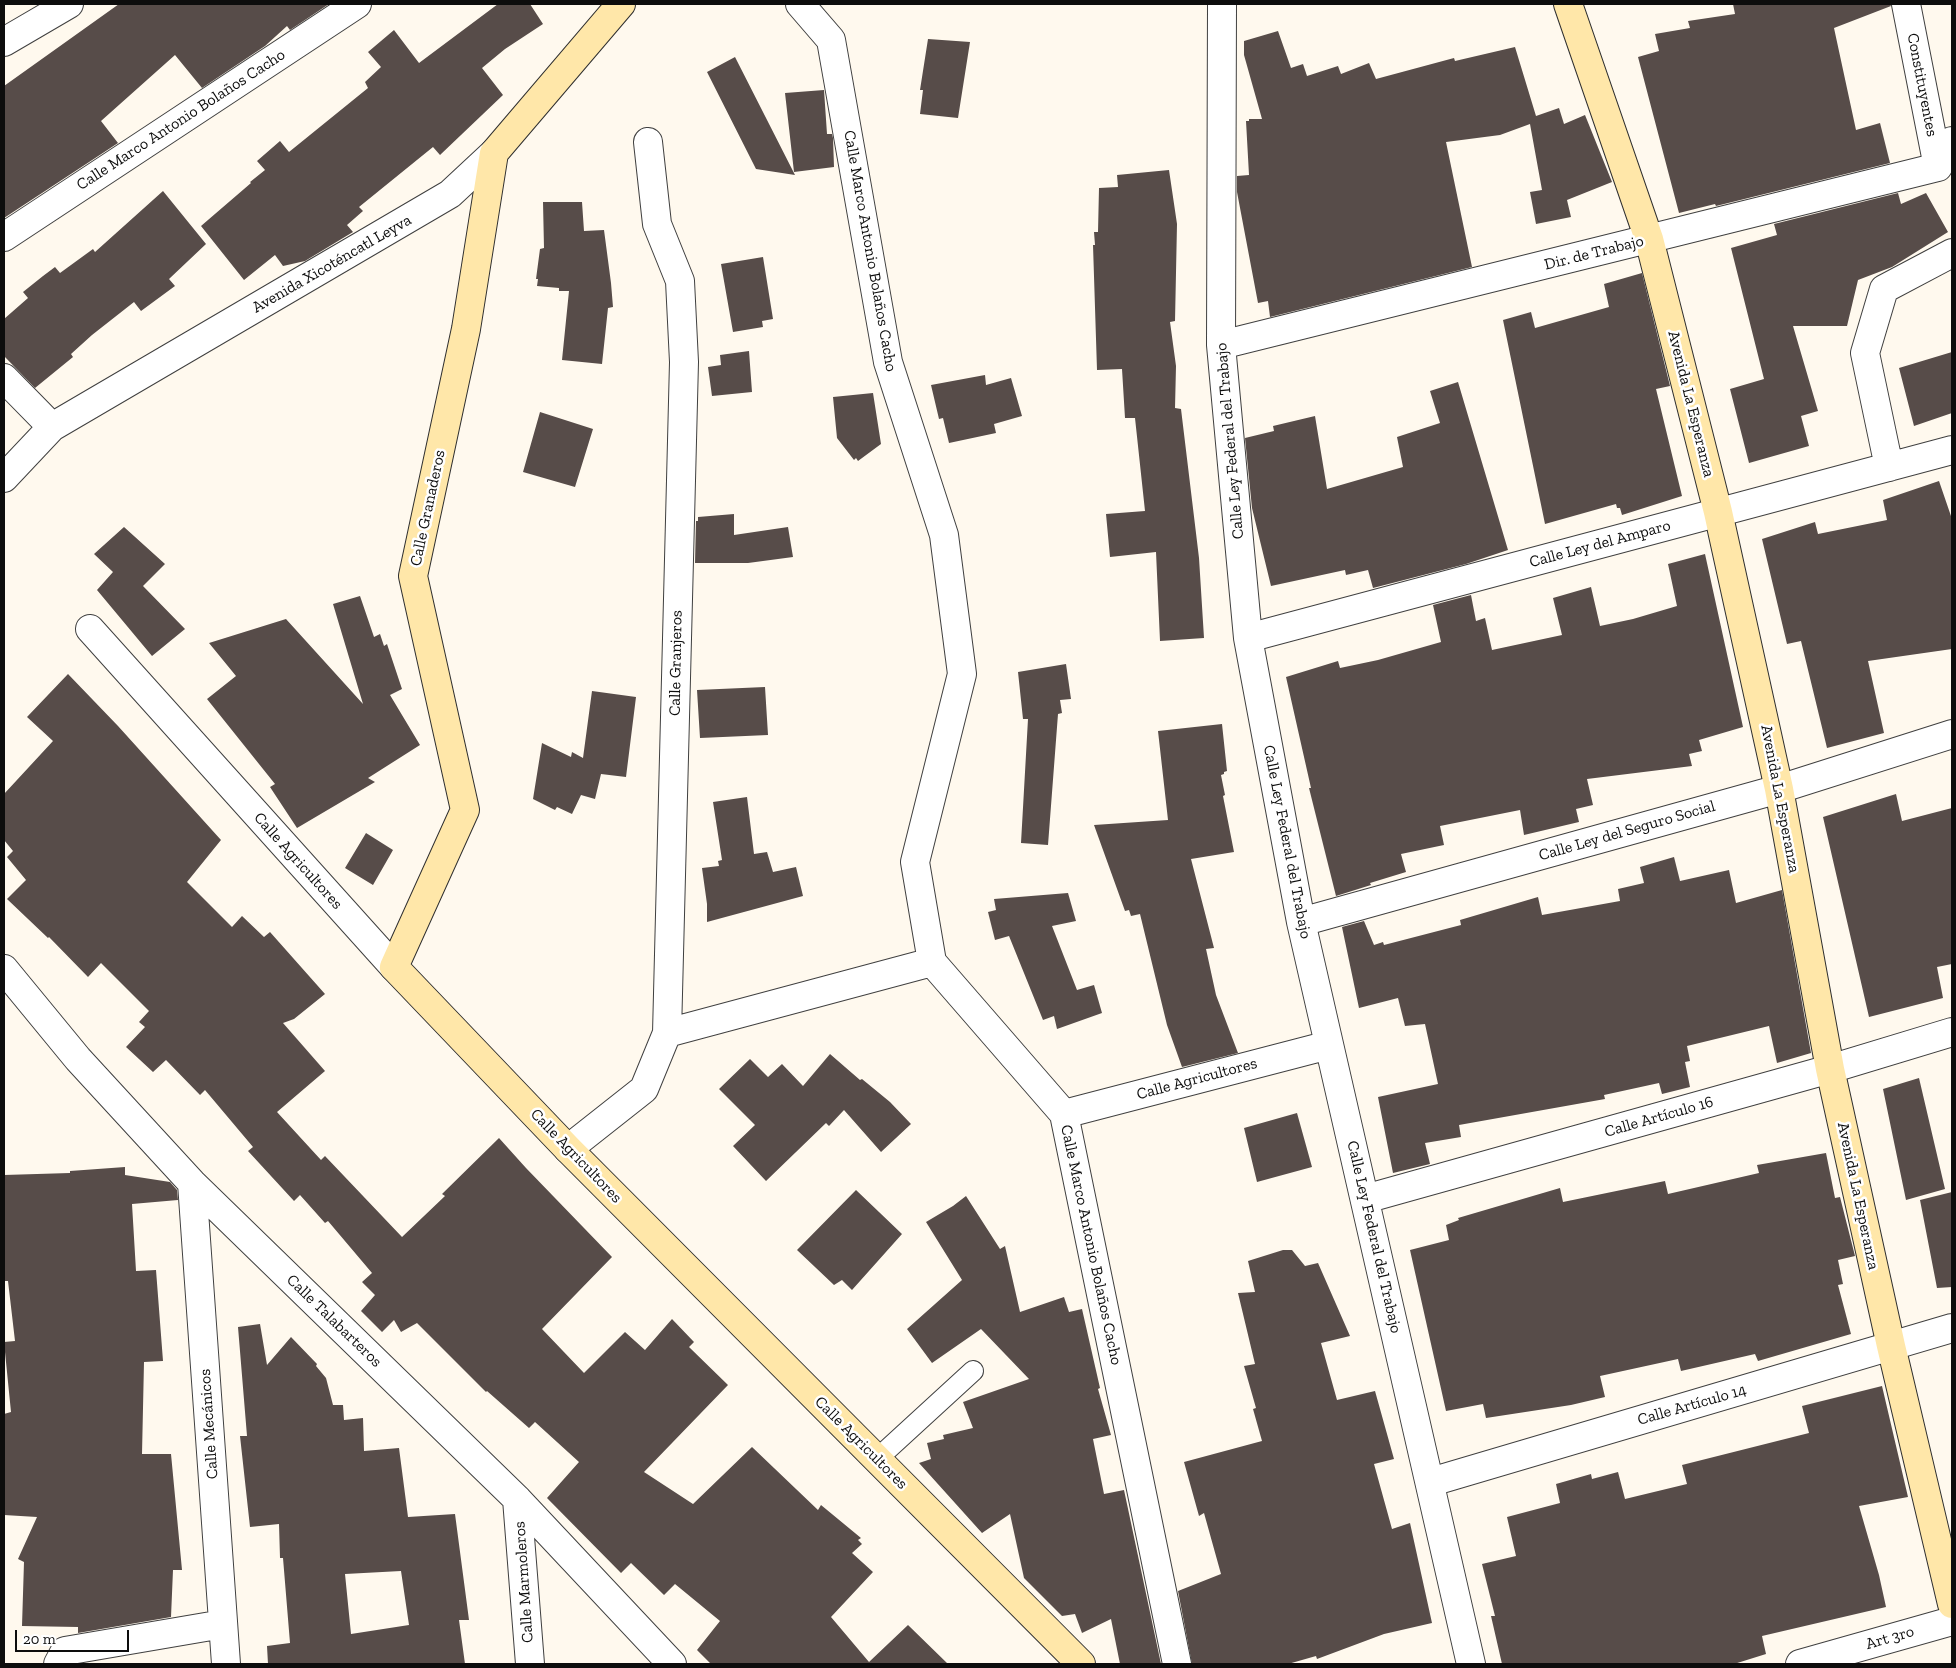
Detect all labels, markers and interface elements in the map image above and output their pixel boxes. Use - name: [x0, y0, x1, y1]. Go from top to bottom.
- street label: Constituyentes: [1903, 32, 1941, 138]
- street label: Calle Marco Antonio Bolaños Cacho: [73, 45, 289, 195]
- street label: Calle Marco Antonio Bolaños Cacho: [839, 129, 901, 373]
- street label: Avenida Xicoténcatl Leyva: [249, 211, 415, 317]
- street label: Dir. de Trabajo: [1542, 231, 1646, 275]
- street label: Avenida La Esperanza: [1663, 329, 1719, 479]
- street label: Calle Ley Federal del Trabajo: [1212, 342, 1248, 540]
- street label: Calle Granaderos: [406, 448, 450, 568]
- street label: Calle Ley del Amparo: [1527, 516, 1673, 572]
- street label: Calle Granjeros: [665, 610, 687, 716]
- street label: Avenida La Esperanza: [1756, 723, 1804, 875]
- street label: Calle Ley Federal del Trabajo: [1259, 743, 1315, 941]
- street label: Calle Ley del Seguro Social: [1537, 797, 1717, 865]
- street label: Calle Agricultores: [249, 809, 347, 913]
- street label: Calle Agricultores: [1135, 1054, 1259, 1104]
- street label: Calle Artículo 16: [1602, 1092, 1716, 1142]
- street label: Calle Agricultores: [526, 1105, 626, 1207]
- street label: Avenida La Esperanza: [1833, 1120, 1883, 1272]
- street label: Calle Marco Antonio Bolaños Cacho: [1056, 1123, 1126, 1367]
- street label: Calle Ley Federal del Trabajo: [1342, 1139, 1406, 1335]
- street label: Calle Talabarteros: [282, 1271, 386, 1371]
- street label: Calle Mecánicos: [196, 1368, 222, 1480]
- street label: Calle Artículo 14: [1635, 1380, 1749, 1430]
- street label: Calle Agricultores: [810, 1392, 912, 1494]
- street label: Calle Marmoleros: [510, 1521, 538, 1643]
- scale bar: [18, 1620, 131, 1652]
- street label: Art 3ro: [1864, 1622, 1916, 1654]
- text: 20 m: [23, 1630, 56, 1648]

